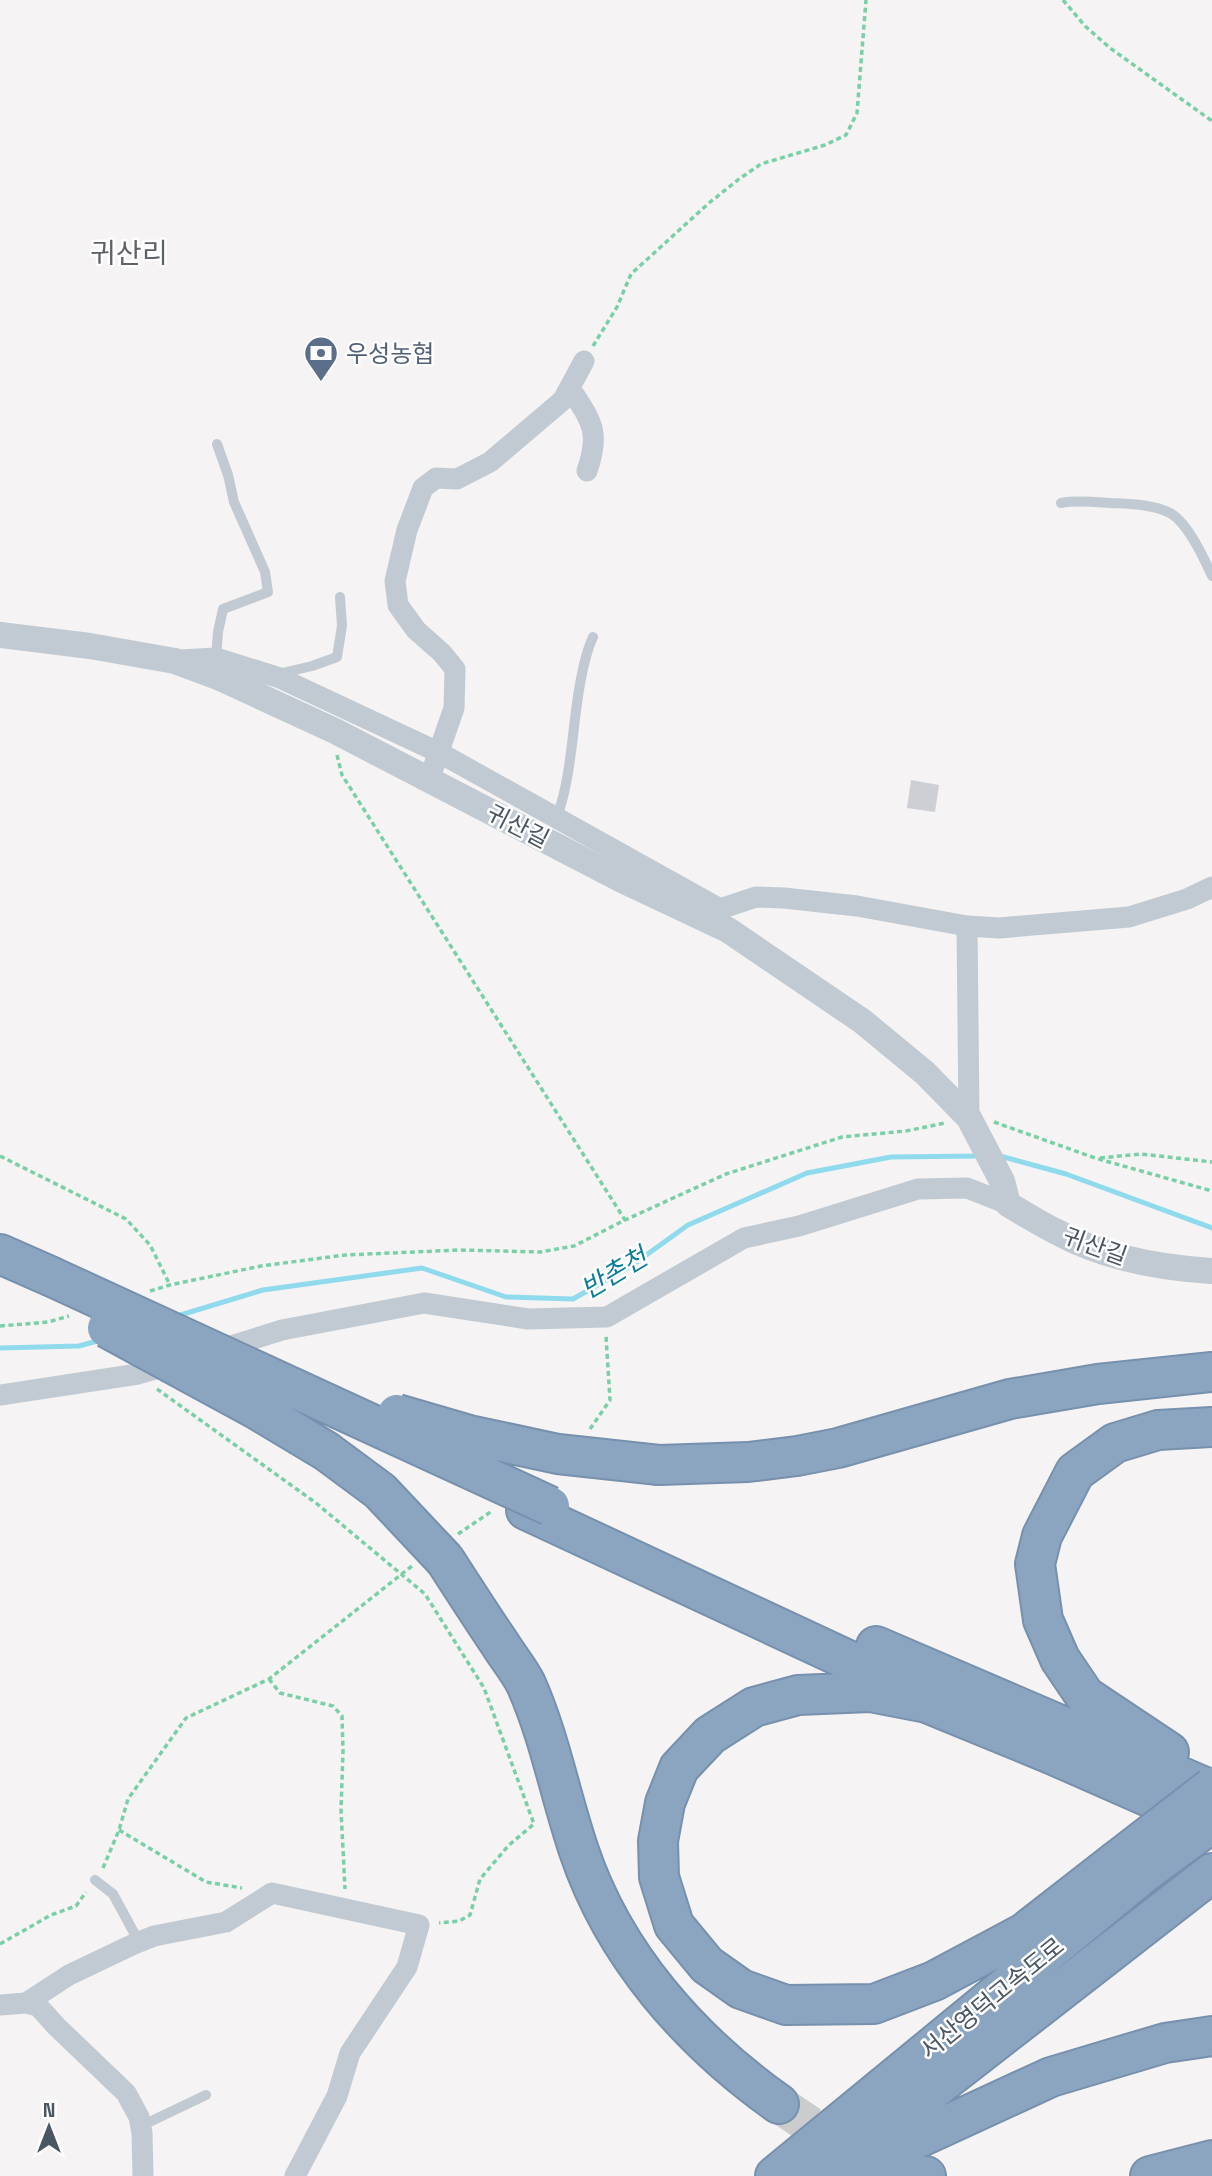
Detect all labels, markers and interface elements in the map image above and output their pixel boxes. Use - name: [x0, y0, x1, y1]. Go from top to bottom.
- district label: 귀산리: [90, 235, 168, 271]
- bank icon: 우성농협: [302, 334, 340, 383]
- place label: 우성농협: [346, 338, 434, 369]
- street label: 귀산길: [481, 797, 555, 855]
- street label: 귀산길: [1059, 1220, 1131, 1272]
- water label: 반촌천: [574, 1238, 656, 1306]
- street label: 서산영덕고속도로: [914, 1930, 1070, 2066]
- north arrow: [14, 2092, 84, 2162]
- text: N: [43, 2098, 55, 2123]

